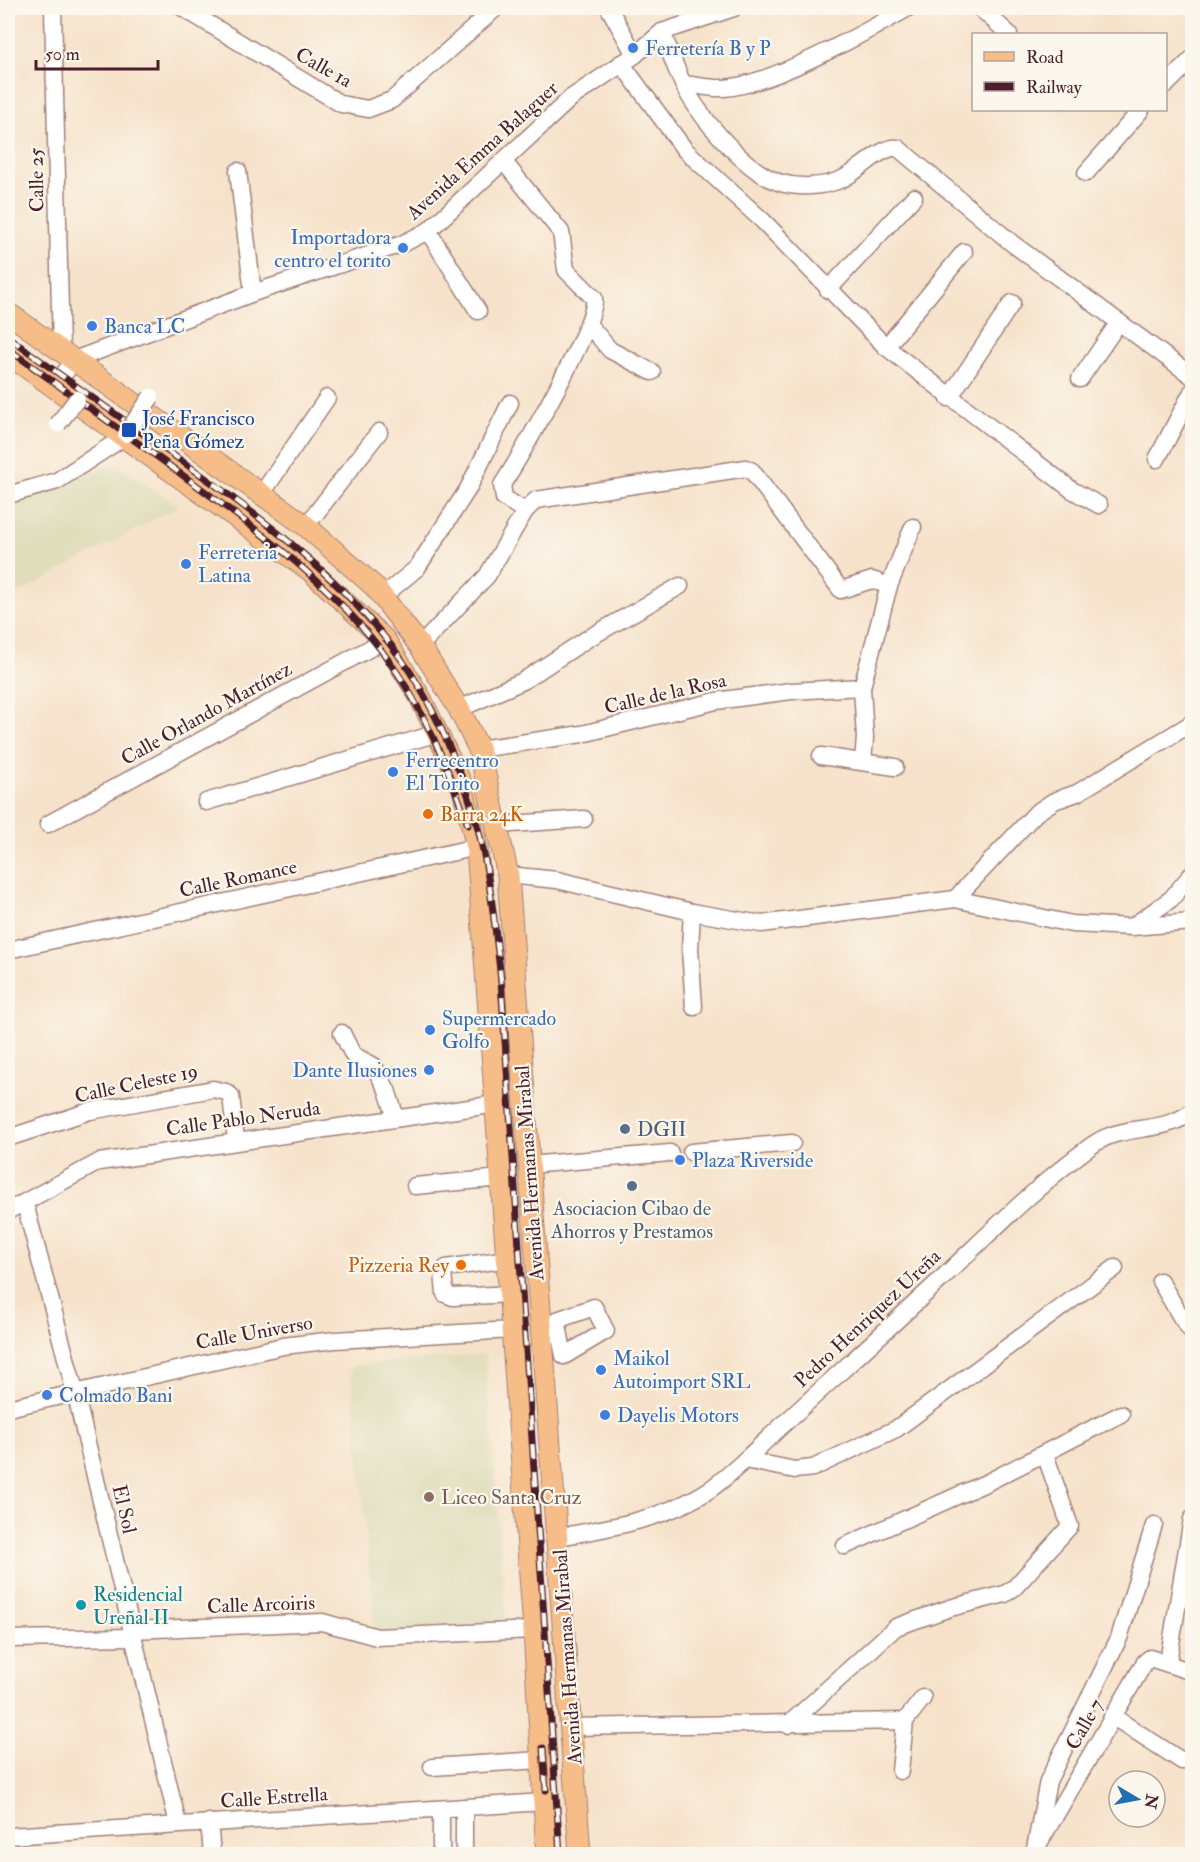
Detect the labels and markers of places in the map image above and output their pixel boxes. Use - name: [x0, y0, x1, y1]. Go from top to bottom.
- place label: Ferretería B y P: [645, 36, 771, 61]
- marker: Ferretería B y P: [626, 41, 640, 55]
- place label: Importadora centro el torito: [274, 225, 392, 273]
- marker: Importadora centro el torito: [396, 241, 410, 255]
- place label: Banca LC: [104, 314, 185, 339]
- marker: Banca LC: [85, 319, 99, 333]
- place label: José Francisco Peña Gómez: [141, 406, 255, 454]
- marker: José Francisco Peña Gómez: [120, 421, 138, 439]
- place label: Ferreteria Latina: [198, 540, 278, 588]
- marker: Ferreteria Latina: [179, 557, 193, 571]
- place label: Ferrecentro El Torito: [405, 748, 499, 796]
- marker: Ferrecentro El Torito: [386, 765, 400, 779]
- place label: Barra 24K: [440, 802, 525, 827]
- marker: Barra 24K: [421, 807, 435, 821]
- place label: Supermercado Golfo: [442, 1006, 556, 1054]
- marker: Supermercado Golfo: [423, 1023, 437, 1037]
- place label: Dante Ilusiones: [293, 1058, 417, 1083]
- marker: Dante Ilusiones: [422, 1063, 436, 1077]
- place label: DGII: [637, 1117, 686, 1142]
- marker: DGII: [618, 1122, 632, 1136]
- place label: Plaza Riverside: [692, 1148, 813, 1173]
- marker: Plaza Riverside: [673, 1153, 687, 1167]
- marker: Asociacion Cibao de Ahorros y Prestamos: [625, 1179, 639, 1193]
- place label: Asociacion Cibao de Ahorros y Prestamos: [550, 1196, 713, 1244]
- place label: Pizzeria Rey: [348, 1253, 450, 1278]
- marker: Pizzeria Rey: [454, 1258, 468, 1272]
- place label: Maikol Autoimport SRL: [612, 1346, 751, 1395]
- marker: Maikol Autoimport SRL: [594, 1363, 608, 1377]
- place label: Colmado Bani: [59, 1383, 173, 1408]
- marker: Colmado Bani: [40, 1388, 54, 1402]
- place label: Dayelis Motors: [617, 1403, 739, 1428]
- marker: Dayelis Motors: [598, 1408, 612, 1422]
- place label: Liceo Santa Cruz: [441, 1485, 582, 1510]
- marker: Liceo Santa Cruz: [422, 1490, 436, 1504]
- place label: Residencial Ureñal II: [93, 1582, 183, 1630]
- marker: Residencial Ureñal II: [74, 1598, 88, 1612]

